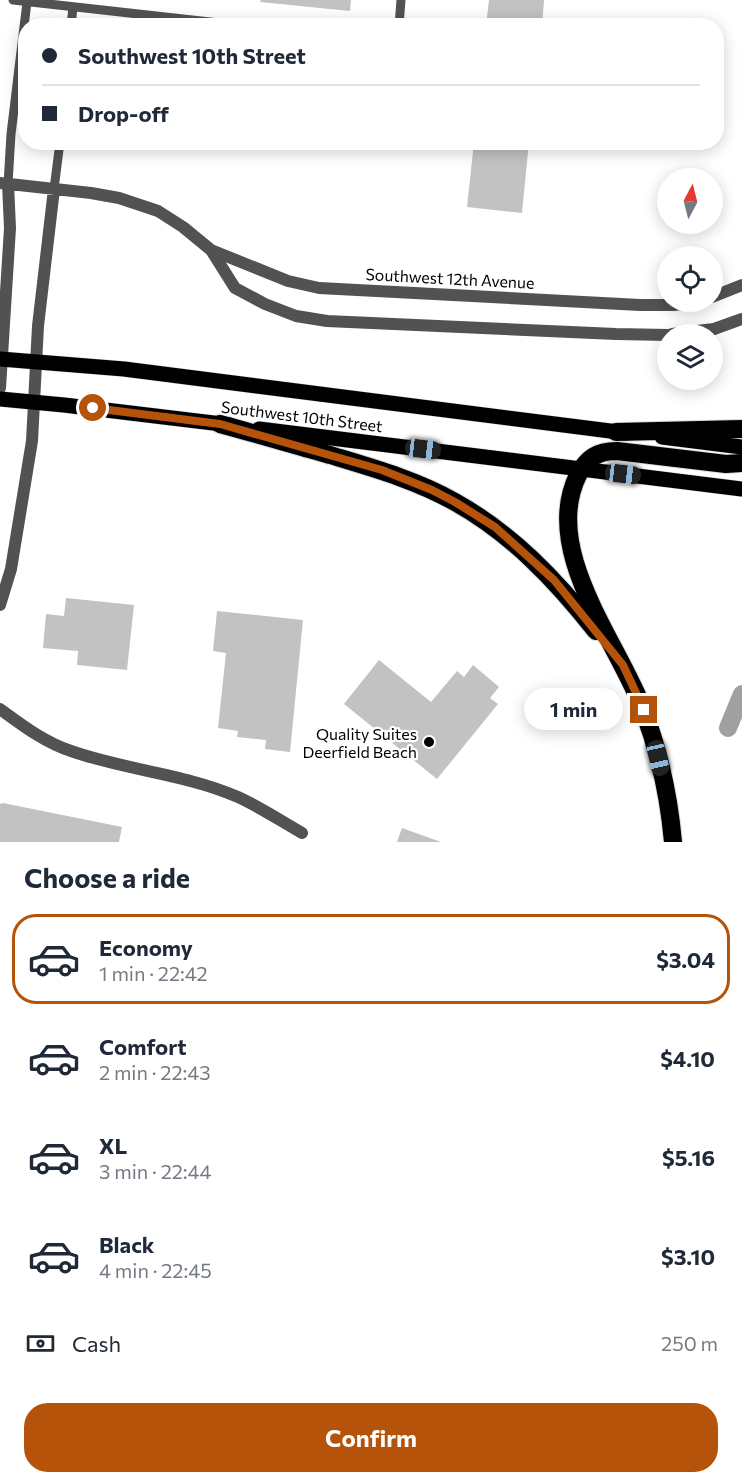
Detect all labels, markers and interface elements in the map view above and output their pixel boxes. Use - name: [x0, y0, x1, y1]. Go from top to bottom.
- text: Southwest 10th Street: [78, 42, 306, 69]
- text: Drop-off: [78, 100, 169, 127]
- north arrow: [657, 168, 723, 234]
- map controls: [657, 168, 723, 390]
- button: locate: [657, 246, 723, 312]
- street label: Southwest 12th Avenue: [365, 264, 535, 292]
- button: layers: [657, 324, 723, 390]
- route start: [79, 394, 106, 421]
- street label: Southwest 10th Street: [220, 397, 384, 435]
- car: [404, 438, 442, 460]
- car: [604, 463, 642, 485]
- callout: 1 min: [524, 689, 623, 731]
- route end: [630, 696, 657, 723]
- text: 1 min: [550, 697, 597, 721]
- place label: Quality Suites Deerfield Beach: [302, 724, 417, 761]
- marker: Quality Suites Deerfield Beach: [422, 735, 436, 749]
- car: [645, 738, 671, 778]
- text: Choose a ride: [24, 861, 190, 894]
- icon: car: [27, 932, 81, 986]
- text: Economy: [99, 934, 193, 961]
- text: $3.04: [656, 946, 715, 973]
- text: 1 min · 22:42: [99, 961, 208, 985]
- icon: car: [27, 1031, 81, 1085]
- text: Comfort: [99, 1033, 187, 1060]
- text: $4.10: [660, 1045, 715, 1072]
- text: 2 min · 22:43: [99, 1060, 211, 1084]
- icon: car: [27, 1130, 81, 1184]
- text: XL: [99, 1132, 127, 1159]
- text: $5.16: [662, 1144, 715, 1171]
- text: 3 min · 22:44: [99, 1159, 212, 1183]
- icon: car: [27, 1229, 81, 1283]
- text: Black: [99, 1231, 154, 1258]
- text: $3.10: [661, 1243, 715, 1270]
- text: 4 min · 22:45: [99, 1258, 212, 1282]
- icon: cash: [24, 1327, 57, 1360]
- text: Cash: [72, 1330, 121, 1357]
- text: 250 m: [661, 1331, 718, 1355]
- button: Confirm: [24, 1403, 718, 1472]

